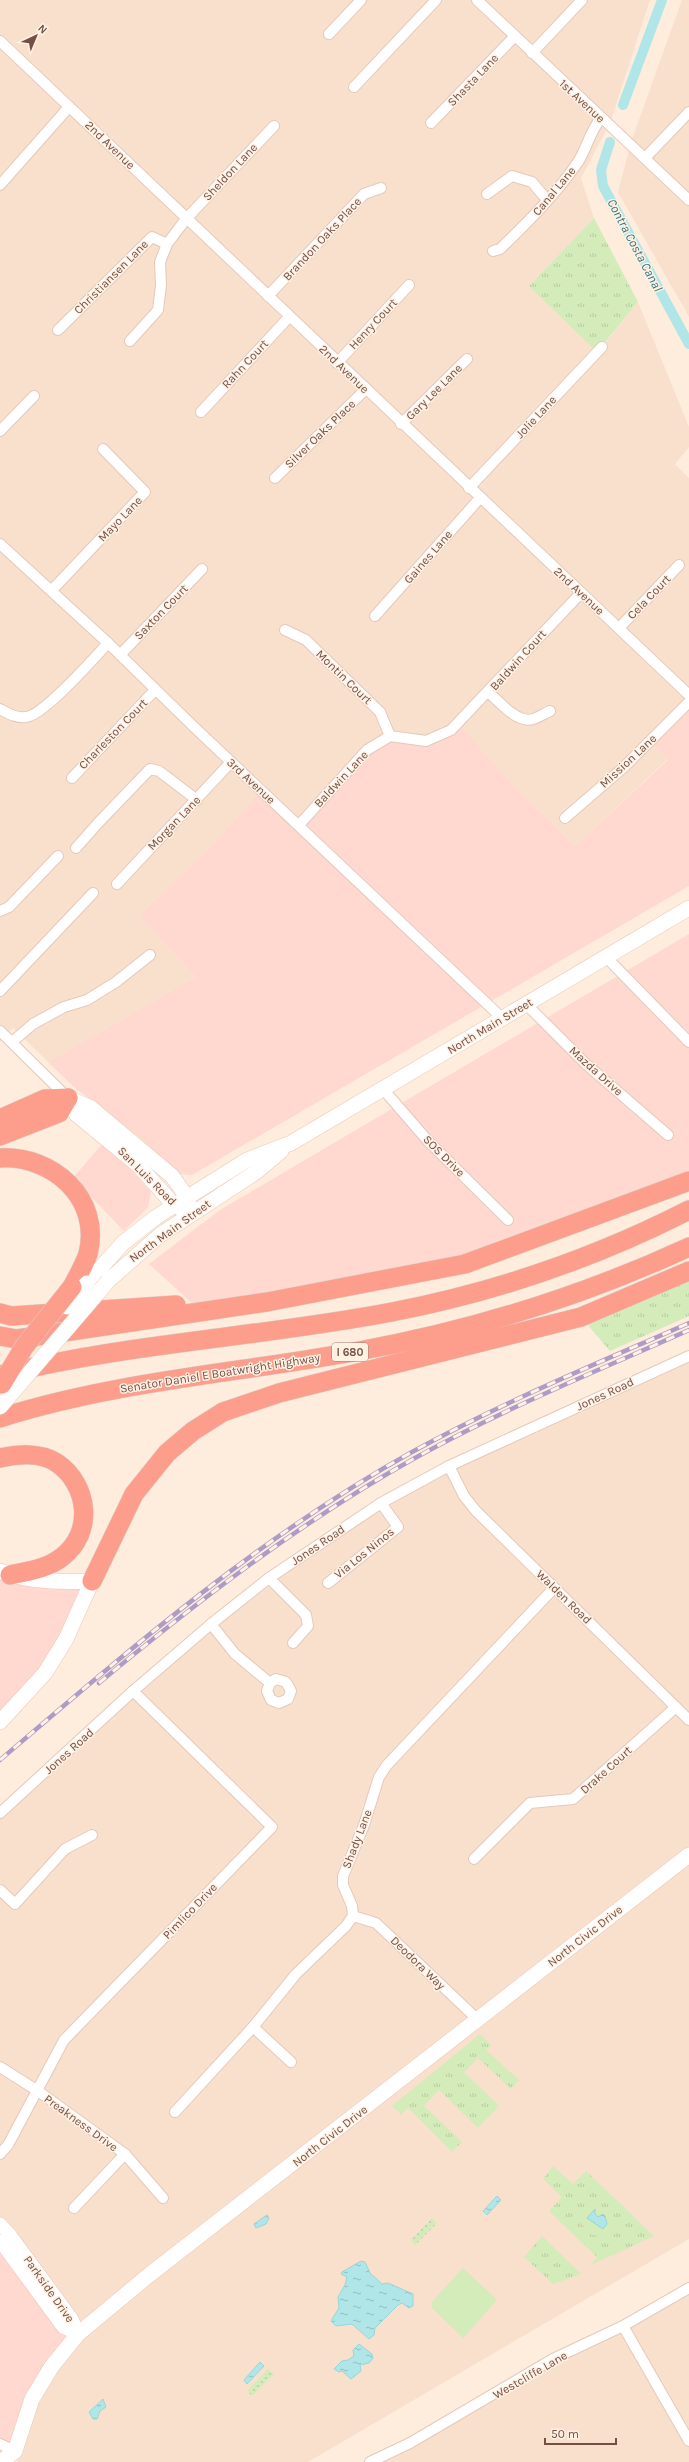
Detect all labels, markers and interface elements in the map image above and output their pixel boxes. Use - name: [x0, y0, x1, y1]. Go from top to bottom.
- north arrow: [16, 16, 56, 56]
- text: N: [35, 22, 50, 37]
- street label: Shasta Lane: [445, 51, 501, 109]
- street label: 1st Avenue: [556, 76, 608, 126]
- street label: 2nd Avenue: [82, 118, 138, 172]
- street label: Sheldon Lane: [200, 140, 260, 204]
- street label: Canal Lane: [529, 164, 579, 218]
- street label: Brandon Oaks Place: [280, 194, 364, 284]
- water label: Contra Costa Canal: [604, 196, 666, 294]
- street label: Christiansen Lane: [71, 237, 151, 317]
- street label: Henry Court: [346, 295, 400, 352]
- street label: Rahn Court: [219, 336, 271, 391]
- street label: 2nd Avenue: [316, 342, 372, 396]
- street label: Gary Lee Lane: [403, 361, 465, 423]
- street label: Jolie Lane: [513, 393, 559, 441]
- street label: Silver Oaks Place: [282, 397, 358, 471]
- street label: Mayo Lane: [95, 493, 145, 545]
- street label: Gaines Lane: [401, 527, 455, 587]
- street label: 2nd Avenue: [551, 564, 607, 618]
- street label: Cela Court: [624, 572, 674, 622]
- street label: Saxton Court: [131, 581, 191, 642]
- street label: Baldwin Court: [487, 626, 549, 693]
- street label: Montin Court: [313, 647, 375, 707]
- street label: Charleston Court: [76, 695, 151, 772]
- street label: Mission Lane: [597, 731, 659, 791]
- street label: Baldwin Lane: [311, 748, 371, 810]
- street label: 3rd Avenue: [224, 755, 278, 807]
- street label: Morgan Lane: [145, 793, 203, 853]
- street label: North Main Street: [445, 995, 536, 1057]
- street label: Mazda Drive: [566, 1043, 626, 1099]
- street label: SOS Drive: [420, 1132, 468, 1180]
- street label: San Luis Road: [115, 1144, 179, 1208]
- street label: North Main Street: [127, 1197, 214, 1265]
- road number: I 680: [332, 1343, 368, 1361]
- street label: Senator Daniel E Boatwright Highway: [119, 1350, 321, 1396]
- street label: Jones Road: [574, 1375, 636, 1413]
- street label: Jones Road: [289, 1522, 347, 1568]
- street label: Via Los Ninos: [331, 1525, 397, 1581]
- street label: Walden Road: [533, 1567, 595, 1627]
- street label: Jones Road: [41, 1725, 97, 1777]
- street label: Drake Court: [577, 1743, 635, 1797]
- street label: Shady Lane: [339, 1807, 375, 1871]
- street label: Pimlico Drive: [160, 1880, 220, 1942]
- street label: North Civic Drive: [545, 1902, 625, 1970]
- street label: Deodora Way: [388, 1933, 449, 1993]
- street label: Preakness Drive: [42, 2092, 120, 2154]
- street label: North Civic Drive: [290, 2102, 370, 2170]
- street label: Parkside Drive: [21, 2253, 77, 2325]
- street label: Westcliffe Lane: [490, 2348, 570, 2402]
- scale bar: [545, 2420, 616, 2446]
- text: 50 m: [551, 2427, 579, 2441]

